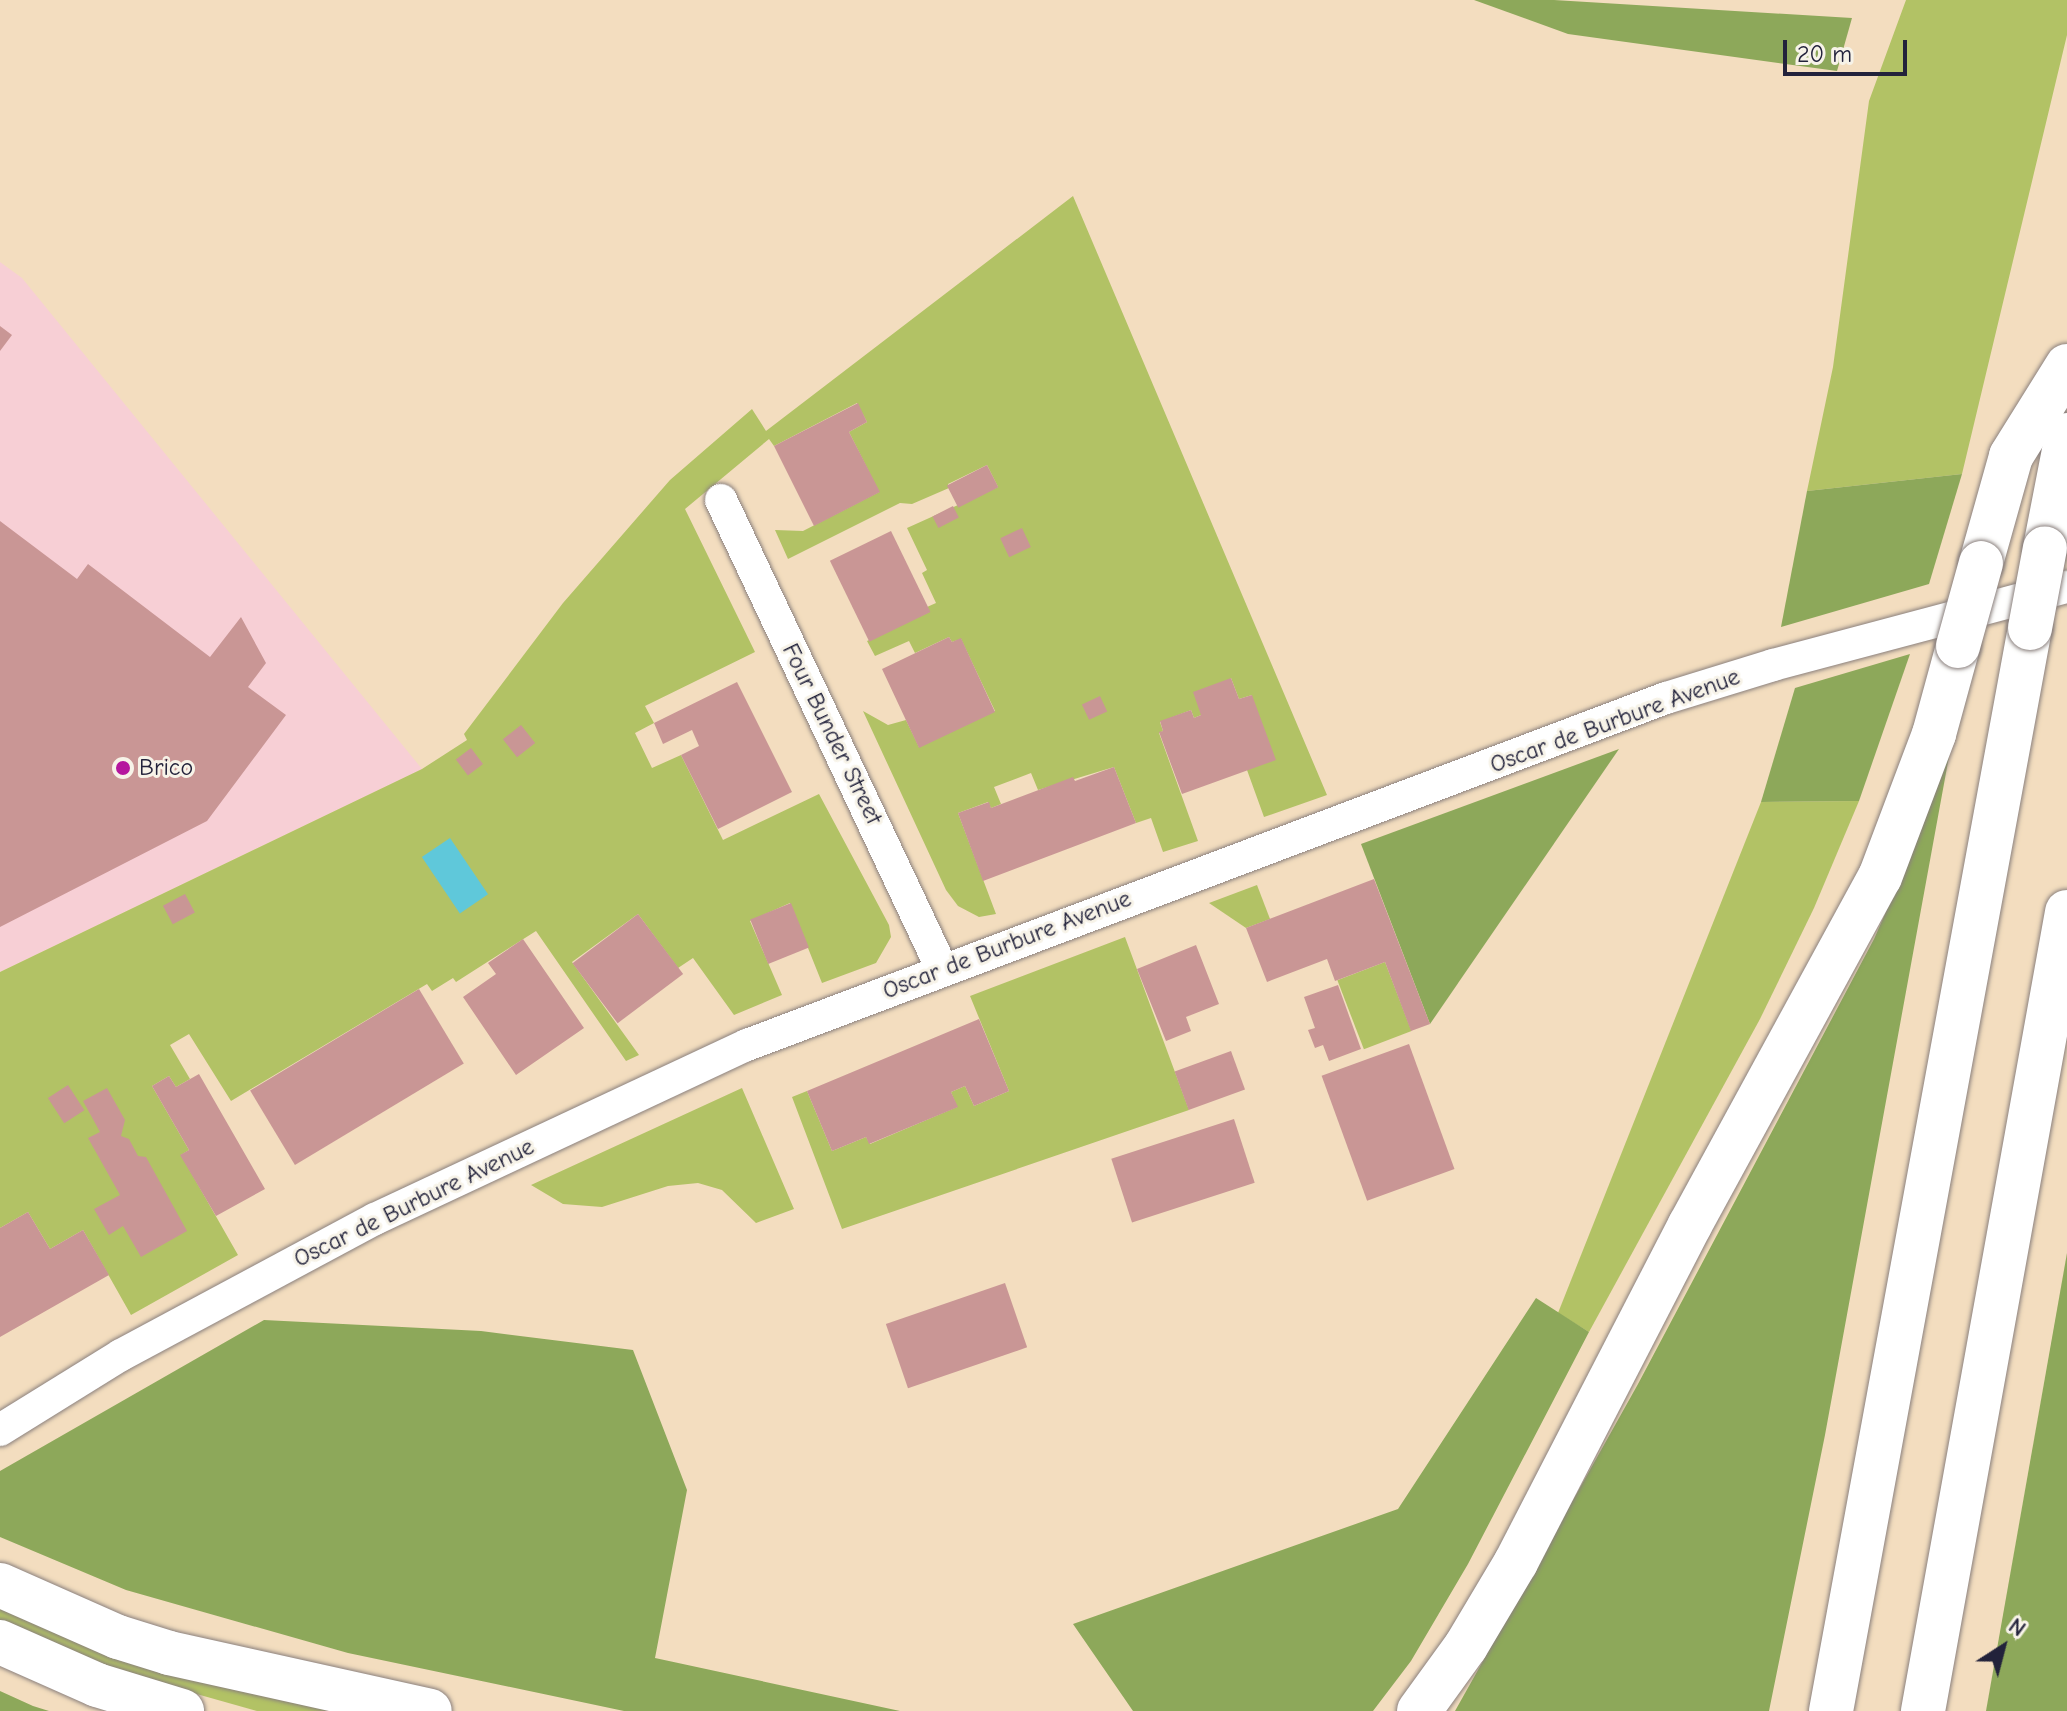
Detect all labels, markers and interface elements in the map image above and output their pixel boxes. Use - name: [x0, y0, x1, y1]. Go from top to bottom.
- scale bar: [1787, 24, 1911, 74]
- text: 20 m: [1797, 40, 1852, 68]
- street label: Four Bunder Street: [776, 639, 888, 829]
- street label: Oscar de Burbure Avenue: [1486, 662, 1744, 780]
- place label: Brico: [139, 754, 193, 782]
- marker: Brico: [114, 759, 132, 777]
- street label: Oscar de Burbure Avenue: [879, 884, 1135, 1006]
- street label: Oscar de Burbure Avenue: [289, 1132, 539, 1274]
- north arrow: [1963, 1607, 2043, 1687]
- text: N: [2004, 1613, 2031, 1642]

